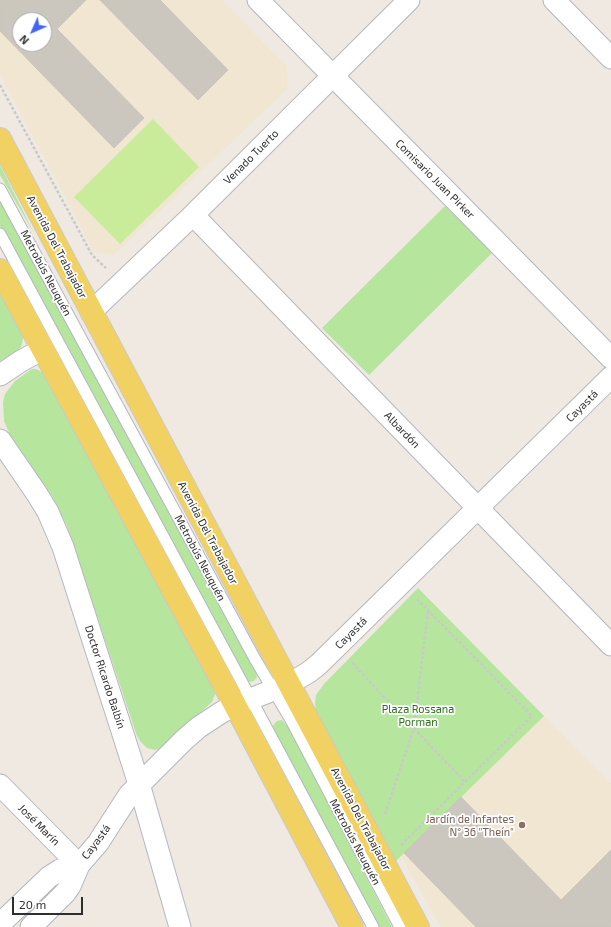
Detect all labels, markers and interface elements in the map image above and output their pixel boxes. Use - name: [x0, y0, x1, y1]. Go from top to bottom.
- north arrow: [12, 12, 52, 52]
- text: N: [16, 33, 31, 48]
- street label: Venado Tuerto: [221, 127, 281, 187]
- street label: Comisario Juan Pirker: [393, 137, 477, 221]
- street label: Avenida Del Trabajador: [24, 193, 90, 301]
- street label: Metrobús Neuquén: [18, 228, 74, 318]
- street label: Cayastá: [563, 387, 601, 425]
- street label: Albardón: [381, 409, 423, 451]
- street label: Avenida Del Trabajador: [175, 479, 241, 587]
- street label: Metrobús Neuquén: [172, 513, 228, 603]
- street label: Cayastá: [332, 614, 370, 652]
- street label: Doctor Ricardo Balbín: [82, 624, 128, 730]
- park label: Plaza Rossana Porman: [382, 702, 454, 728]
- street label: Avenida Del Trabajador: [328, 765, 394, 873]
- street label: Metrobús Neuquén: [327, 797, 383, 887]
- street label: José Marín: [16, 802, 62, 848]
- place label: Jardín de Infantes N° 36 "Theín": [426, 812, 514, 838]
- marker: Jardín de Infantes N° 36 "Theín": [517, 820, 527, 830]
- street label: Cayastá: [79, 822, 113, 862]
- scale bar: [14, 889, 85, 915]
- text: 20 m: [19, 897, 46, 911]

